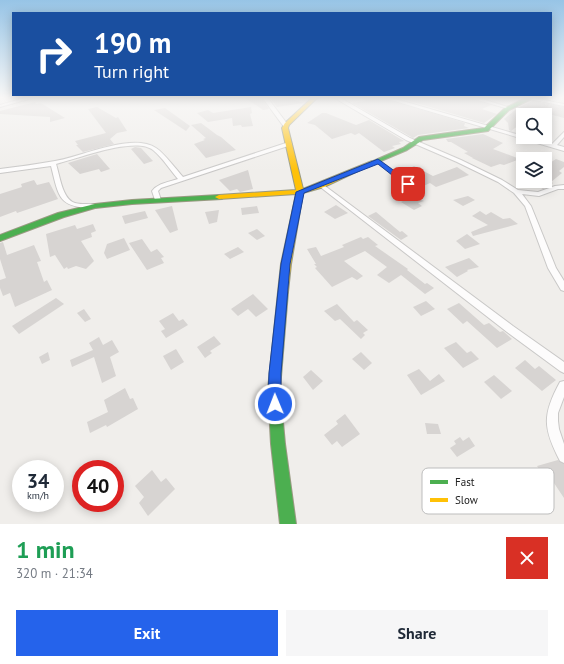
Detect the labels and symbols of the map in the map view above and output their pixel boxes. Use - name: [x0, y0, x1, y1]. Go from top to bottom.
- pin: [391, 167, 425, 201]
- position arrow: [254, 383, 296, 425]
- speed limit sign: 40: [72, 460, 124, 512]
- legend: [422, 468, 554, 514]
- text: Fast: [455, 475, 475, 489]
- text: Slow: [455, 493, 478, 507]

